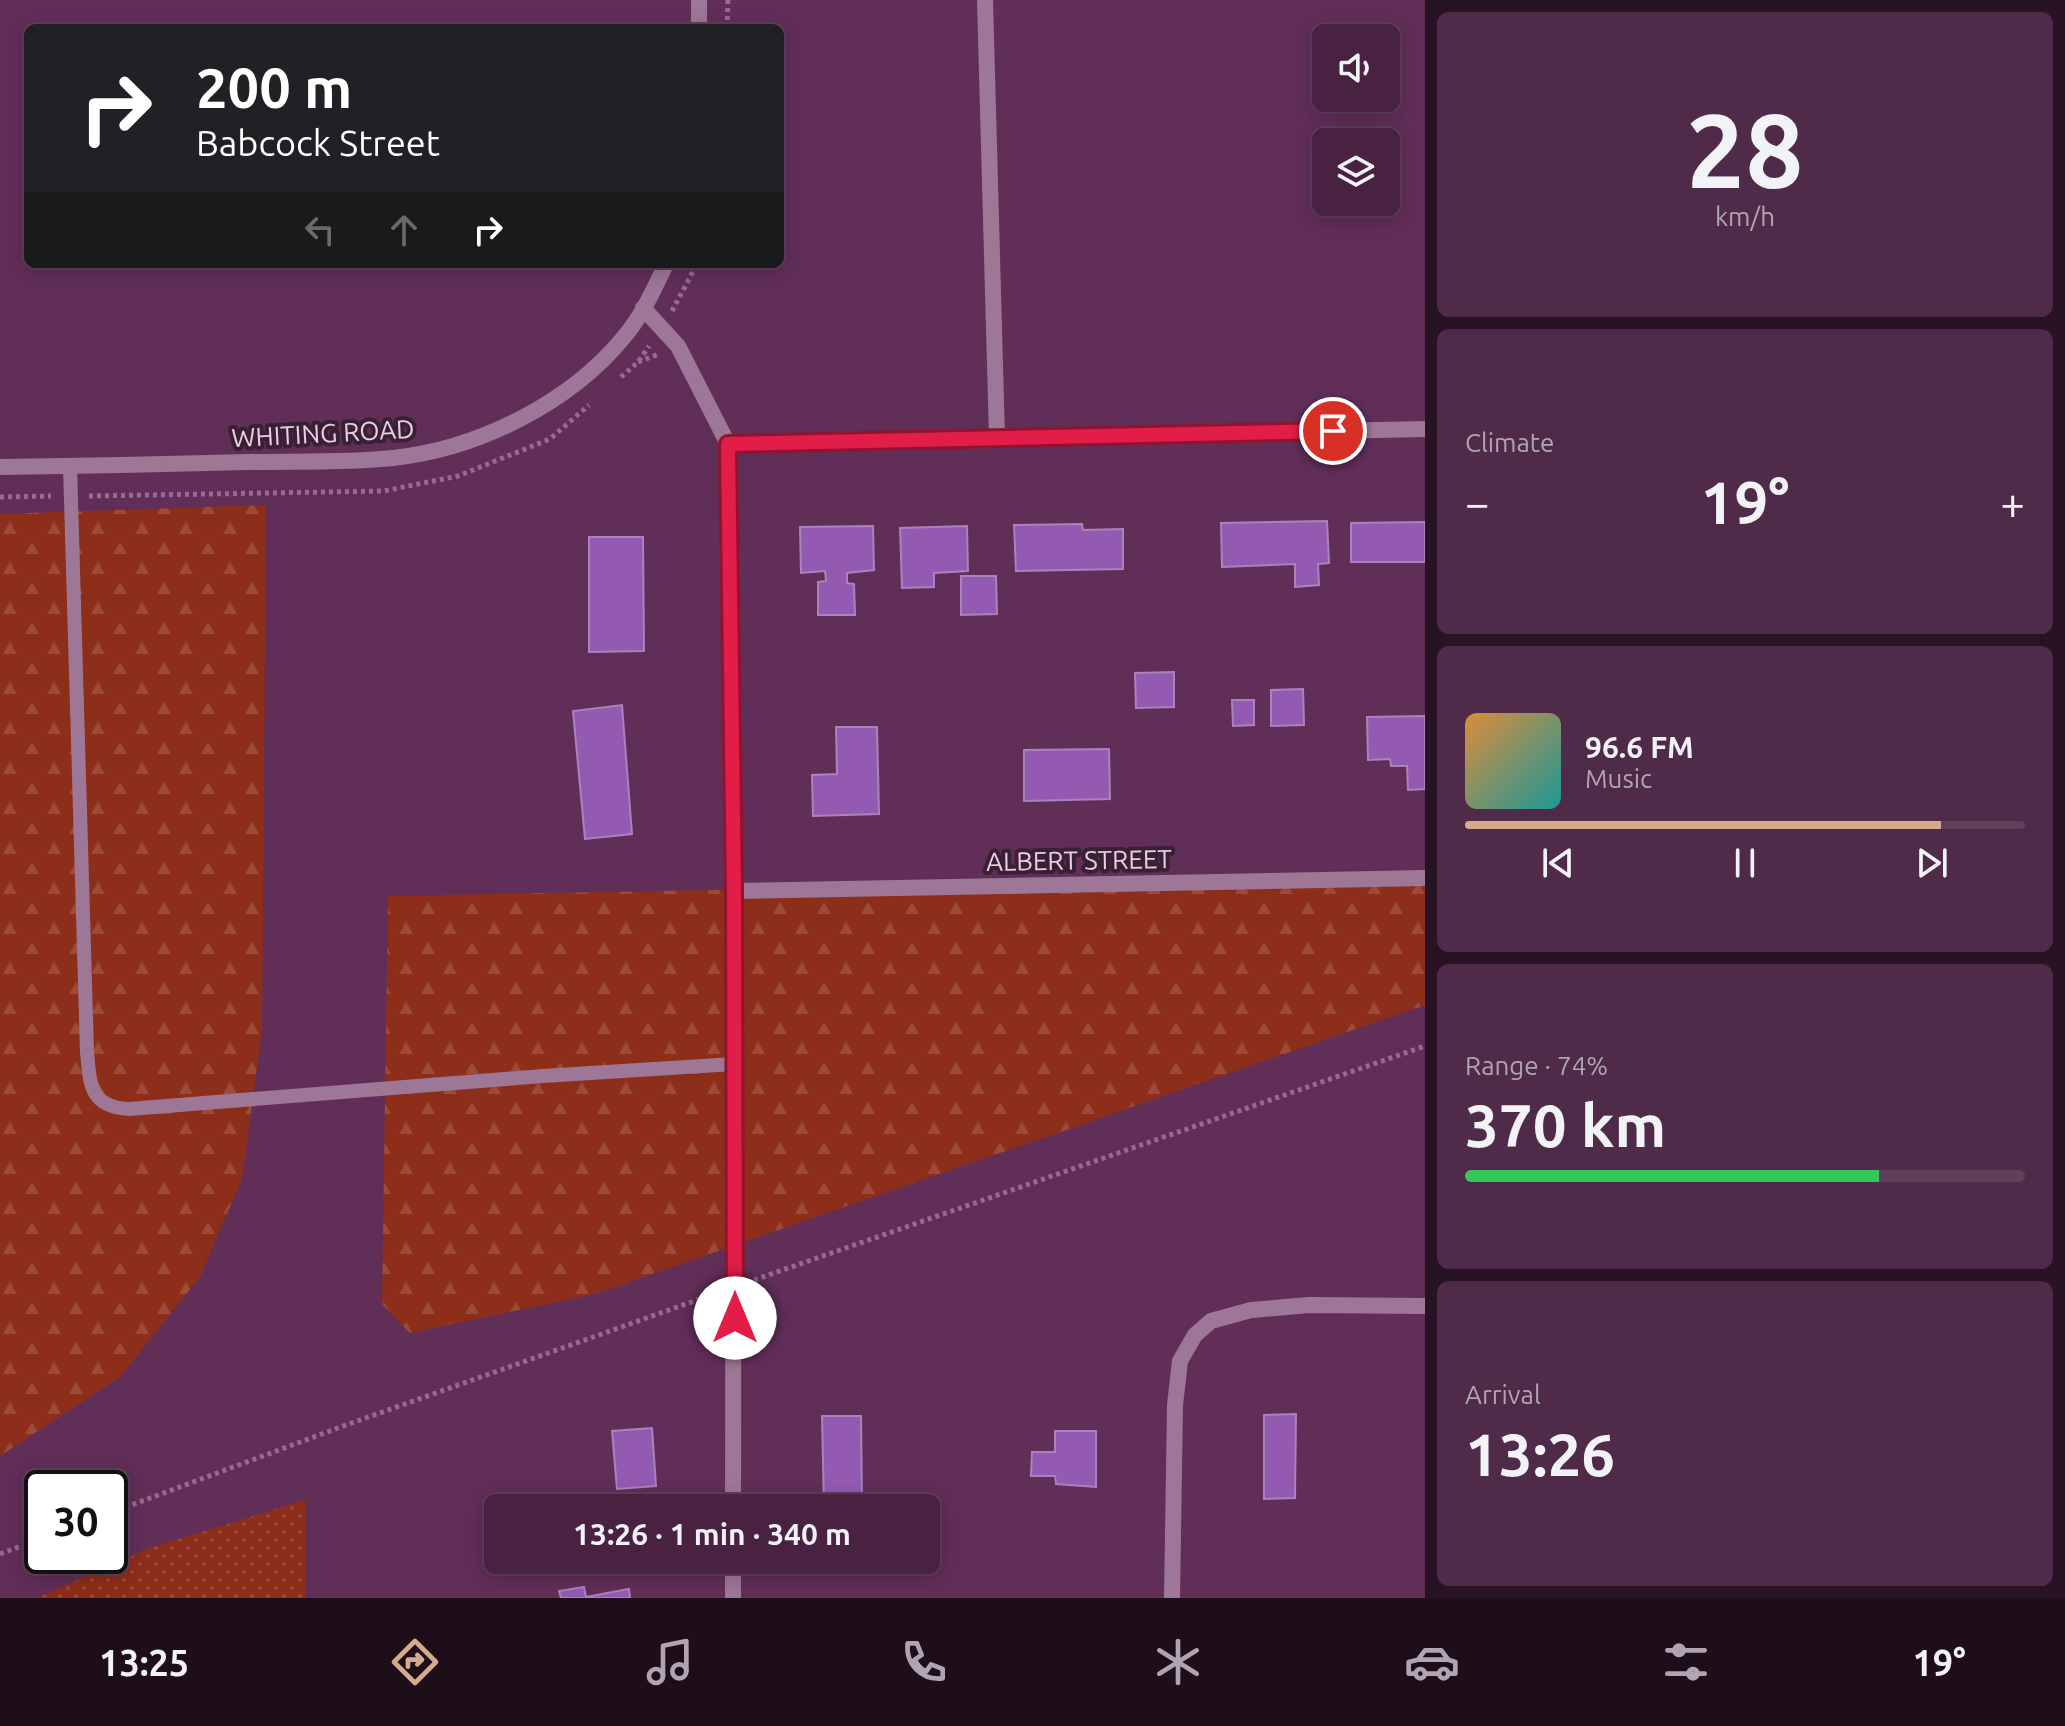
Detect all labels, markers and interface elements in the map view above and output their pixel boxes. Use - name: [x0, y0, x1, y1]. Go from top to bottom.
- map controls: [1312, 24, 1400, 216]
- button: sound: [1312, 24, 1400, 112]
- icon: right: [64, 56, 168, 160]
- text: 200 m: [196, 56, 352, 119]
- text: 28: [1686, 91, 1804, 208]
- text: Babcock Street: [196, 122, 440, 163]
- button: layers: [1312, 128, 1400, 216]
- text: km/h: [1715, 202, 1775, 231]
- icon: left: [298, 208, 342, 252]
- icon: ahead: [382, 208, 426, 252]
- icon: right: [466, 208, 510, 252]
- pin: [1299, 397, 1367, 465]
- icon: arrive: [1311, 409, 1355, 453]
- street label: WHITING ROAD: [231, 414, 415, 452]
- text: Climate: [1465, 428, 1554, 457]
- text: 19°: [1701, 468, 1789, 535]
- text: −: [1465, 478, 1490, 527]
- text: +: [2000, 478, 2025, 527]
- text: 96.6 FM: [1585, 730, 1694, 764]
- text: Music: [1585, 764, 1652, 793]
- icon: previous: [1536, 841, 1580, 885]
- icon: pause: [1723, 841, 1767, 885]
- icon: next: [1910, 841, 1954, 885]
- street label: ALBERT STREET: [986, 844, 1172, 876]
- text: Range · 74%: [1465, 1051, 1608, 1080]
- text: 370 km: [1465, 1091, 1666, 1158]
- position arrow: [693, 1276, 777, 1360]
- text: Arrival: [1465, 1380, 1541, 1409]
- text: 13:26: [1465, 1420, 1615, 1487]
- speed limit sign: 30: [24, 1470, 128, 1574]
- text: 13:26 · 1 min · 340 m: [573, 1517, 851, 1551]
- icon: directions: [387, 1634, 443, 1690]
- icon: music: [642, 1634, 698, 1690]
- icon: phone: [896, 1634, 952, 1690]
- icon: climate: [1150, 1634, 1206, 1690]
- icon: car: [1404, 1634, 1460, 1690]
- icon: filters: [1658, 1634, 1714, 1690]
- text: 13:25: [99, 1642, 189, 1683]
- text: 19°: [1912, 1642, 1966, 1683]

